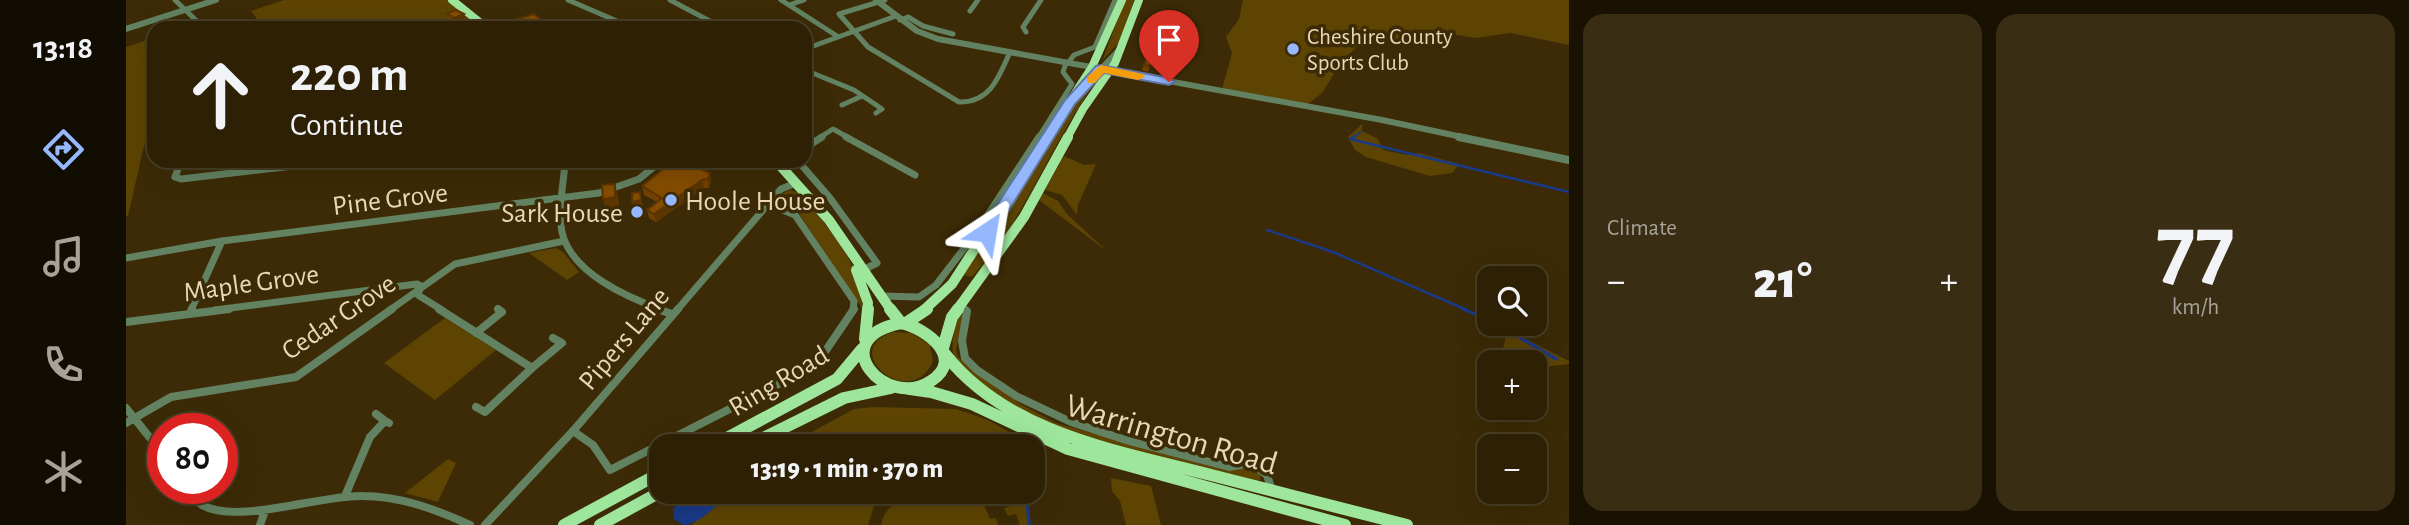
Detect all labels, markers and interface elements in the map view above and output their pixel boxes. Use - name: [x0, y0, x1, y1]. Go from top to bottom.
- pin: [1139, 10, 1199, 82]
- icon: arrive: [1150, 21, 1188, 59]
- place label: Cheshire County Sports Club: [1307, 26, 1453, 75]
- text: 13:18: [33, 32, 93, 64]
- marker: Cheshire County Sports Club: [1285, 41, 1301, 57]
- icon: ahead: [175, 49, 266, 140]
- text: 220 m: [290, 51, 409, 100]
- text: Continue: [290, 109, 403, 141]
- icon: directions: [39, 125, 88, 174]
- street label: Pine Grove: [331, 179, 450, 221]
- place label: Hoole House: [685, 188, 825, 216]
- marker: Hoole House: [663, 192, 679, 208]
- position arrow: [950, 195, 1024, 269]
- place label: Sark House: [501, 200, 623, 228]
- text: 77: [2156, 203, 2235, 294]
- marker: Sark House: [629, 204, 645, 220]
- text: Climate: [1607, 217, 1677, 240]
- icon: music: [39, 232, 88, 281]
- text: 21°: [1753, 255, 1812, 307]
- street label: Maple Grove: [182, 261, 321, 307]
- text: −: [1607, 263, 1625, 301]
- text: +: [1940, 263, 1958, 301]
- map controls: [1477, 266, 1547, 504]
- button: search: [1477, 266, 1547, 336]
- street label: Cedar Grove: [277, 270, 401, 366]
- street label: Pipers Lane: [574, 283, 675, 396]
- text: km/h: [2172, 296, 2219, 319]
- icon: phone: [39, 340, 88, 389]
- street label: Ring Road: [724, 341, 834, 422]
- button: +: [1477, 350, 1547, 420]
- street label: Warrington Road: [1061, 389, 1281, 481]
- speed limit sign: 80: [147, 413, 238, 504]
- button: −: [1477, 434, 1547, 504]
- icon: climate: [39, 447, 88, 496]
- text: 13:19 · 1 min · 370 m: [751, 456, 943, 482]

